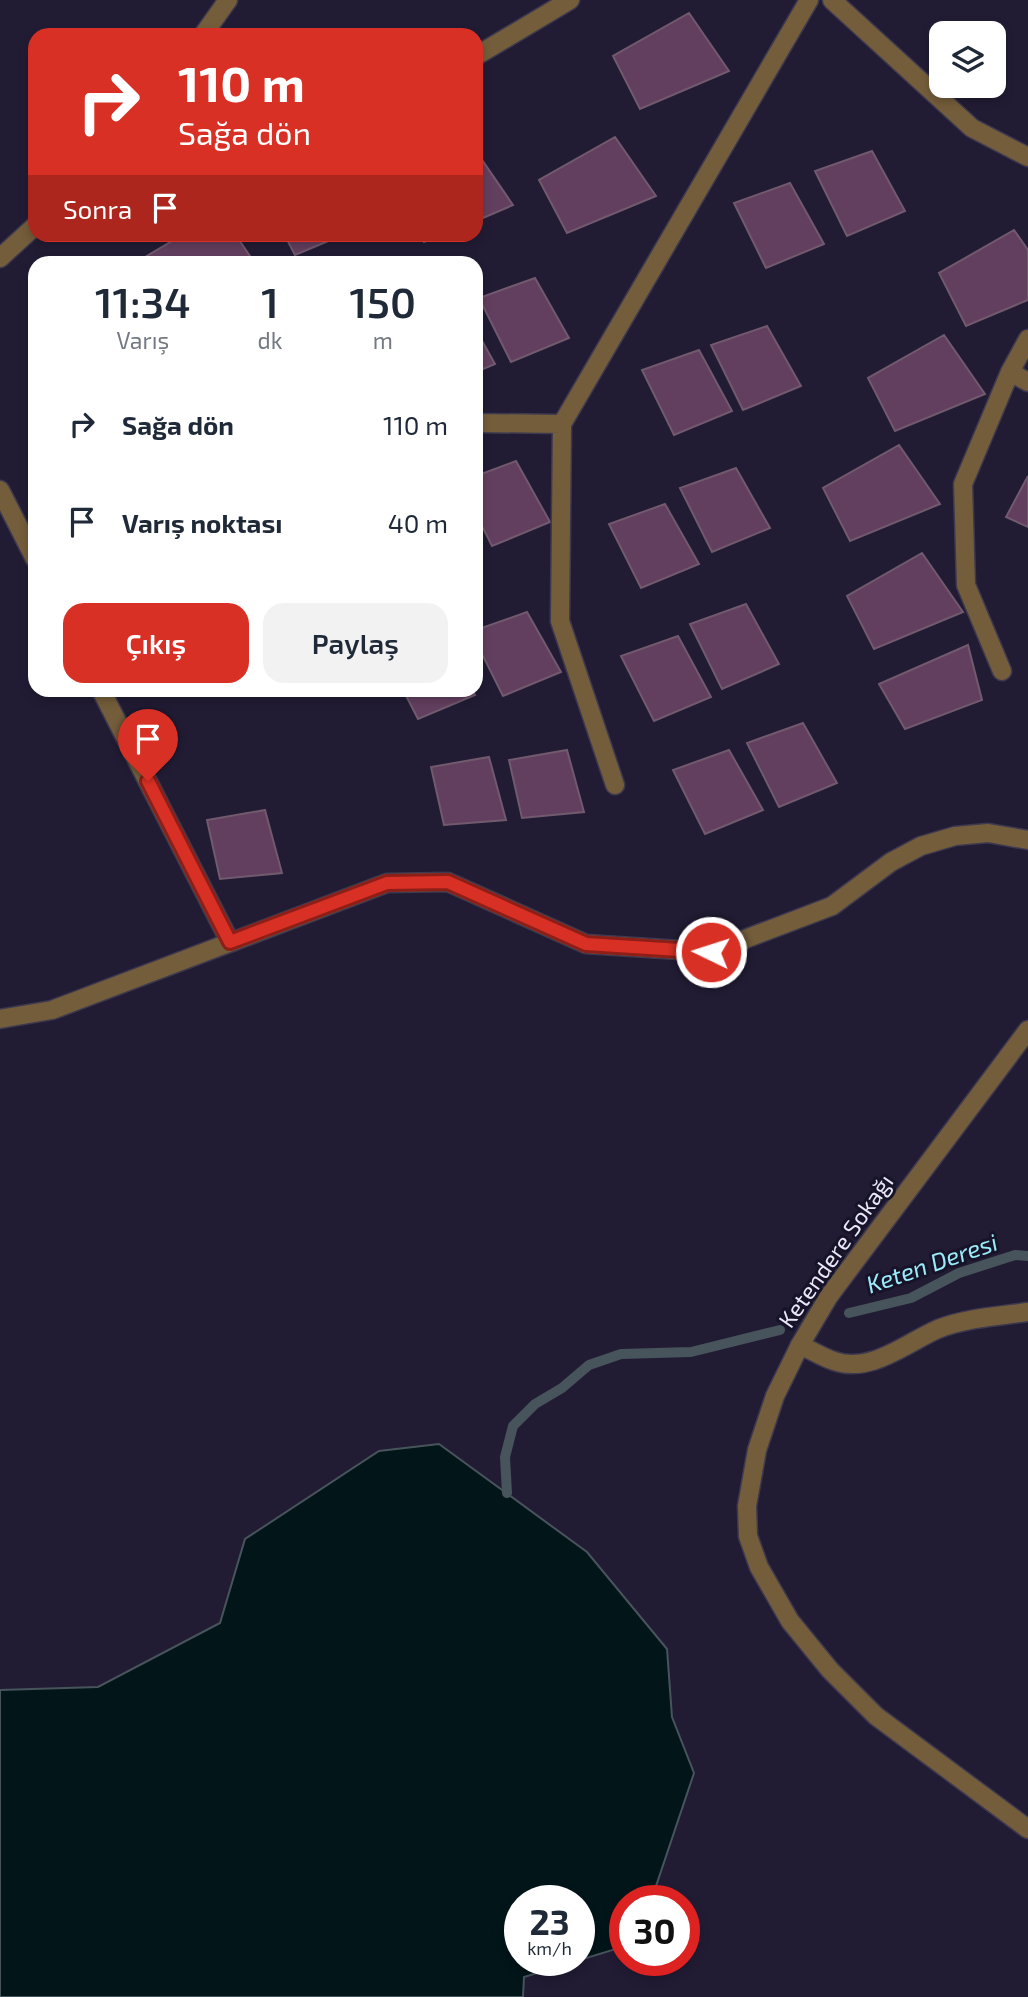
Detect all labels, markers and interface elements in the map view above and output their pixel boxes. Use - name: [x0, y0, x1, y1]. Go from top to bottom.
- map controls: [929, 21, 1006, 98]
- button: layers: [929, 21, 1006, 98]
- text: 110 m: [178, 53, 305, 112]
- icon: right: [63, 56, 154, 147]
- text: Sağa dön: [178, 113, 311, 151]
- icon: arrive: [146, 189, 184, 227]
- text: Sonra: [63, 193, 132, 224]
- text: 11:34: [95, 276, 191, 326]
- text: 1: [261, 276, 279, 326]
- text: 150: [350, 276, 416, 326]
- text: Varış: [116, 326, 169, 354]
- text: dk: [258, 326, 282, 354]
- text: m: [373, 326, 393, 354]
- icon: right: [63, 405, 101, 443]
- text: Sağa dön: [122, 409, 234, 440]
- text: 110 m: [383, 409, 448, 440]
- icon: arrive: [63, 503, 101, 541]
- text: Varış noktası: [122, 507, 282, 538]
- text: 40 m: [388, 507, 448, 538]
- button: Çıkış: [63, 603, 249, 683]
- button: Paylaş: [263, 603, 448, 683]
- pin: [118, 709, 178, 781]
- icon: arrive: [129, 720, 167, 758]
- position arrow: [674, 915, 748, 989]
- street label: Ketendere Sokağı: [772, 1168, 899, 1333]
- water label: Keten Deresi: [862, 1227, 1001, 1299]
- speed limit sign: 30: [609, 1885, 700, 1976]
- text: 23: [529, 1900, 570, 1942]
- text: km/h: [527, 1937, 572, 1959]

